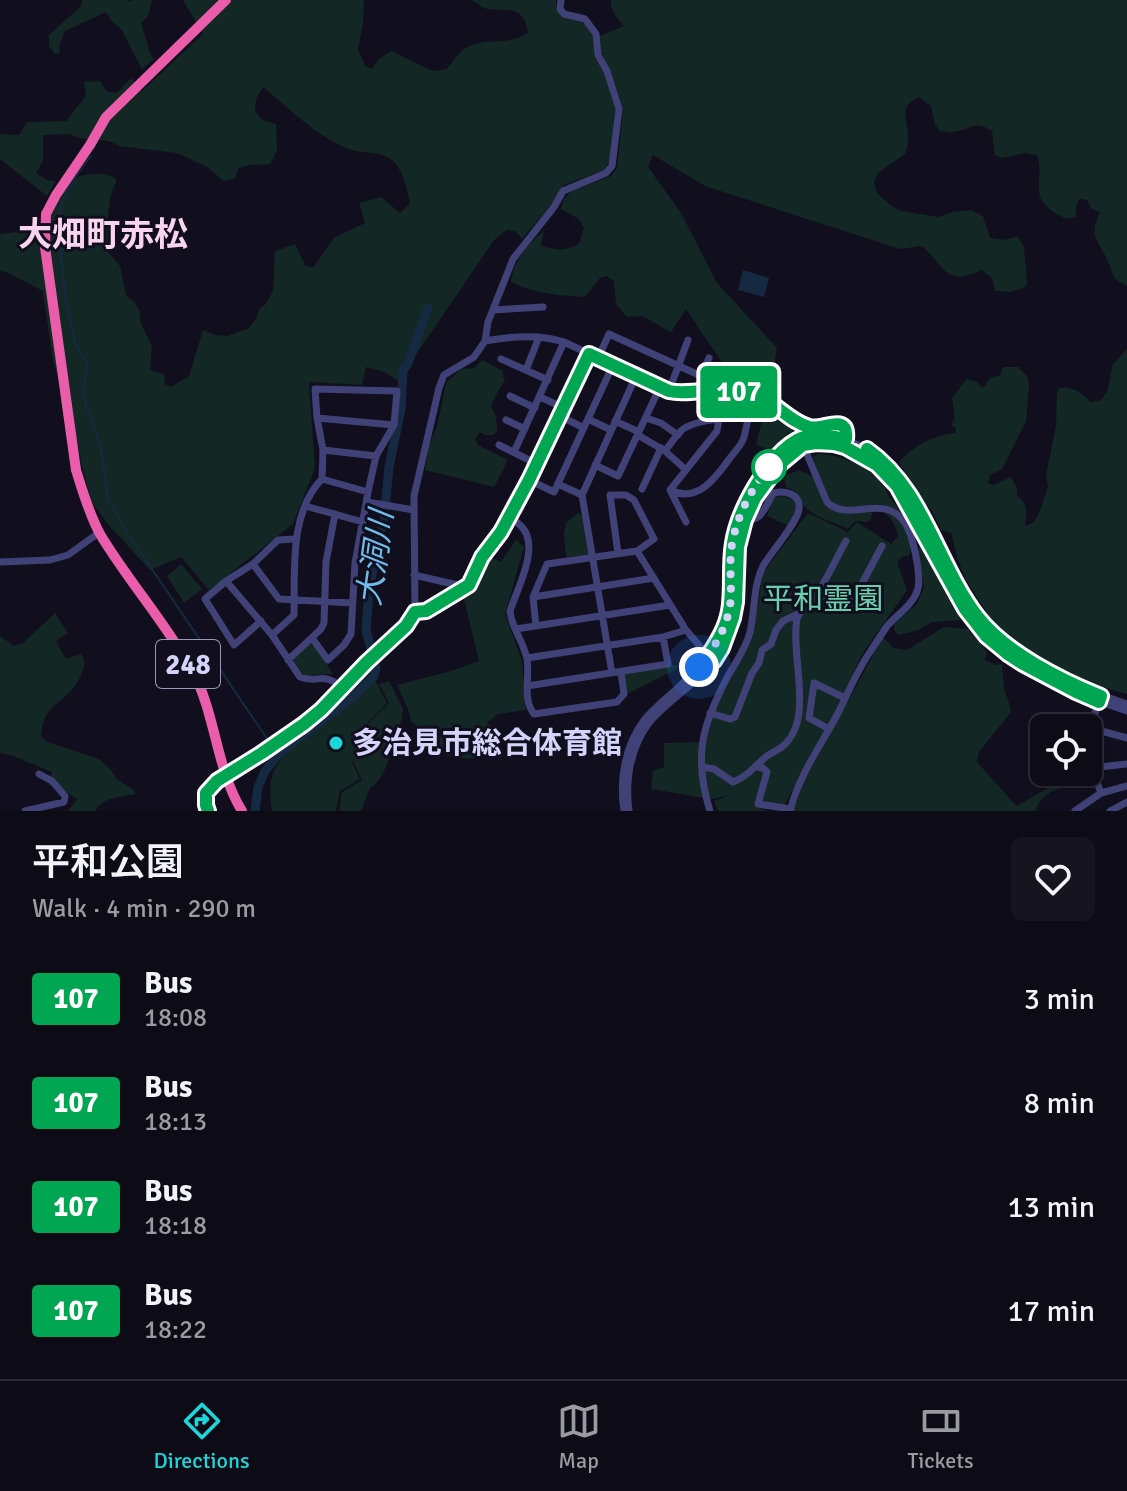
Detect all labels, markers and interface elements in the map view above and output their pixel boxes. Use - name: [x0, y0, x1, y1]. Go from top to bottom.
- district label: 大畑町赤松: [18, 214, 188, 256]
- line badge: 107: [693, 366, 785, 418]
- text: 107: [716, 375, 762, 409]
- unlabelled marker: [752, 450, 786, 484]
- water label: 大洞川: [350, 505, 402, 608]
- park label: 平和霊園: [763, 581, 883, 618]
- road number: 248: [156, 640, 220, 688]
- your location: [679, 647, 719, 687]
- map controls: [1030, 714, 1102, 786]
- button: locate: [1030, 714, 1102, 786]
- place label: 多治見市総合体育館: [352, 725, 622, 762]
- marker: 多治見市総合体育館: [327, 734, 345, 752]
- button: heart: [1011, 837, 1095, 921]
- text: 平和公園: [32, 839, 184, 886]
- text: Walk · 4 min · 290 m: [32, 893, 256, 925]
- text: Bus: [144, 965, 192, 1002]
- text: 3 min: [1024, 981, 1095, 1018]
- text: 107: [53, 982, 99, 1016]
- text: 18:08: [144, 1002, 207, 1034]
- text: Bus: [144, 1069, 192, 1106]
- text: 8 min: [1024, 1085, 1095, 1122]
- text: 107: [53, 1086, 99, 1120]
- text: 18:13: [144, 1106, 207, 1138]
- text: Bus: [144, 1173, 192, 1210]
- text: 13 min: [1008, 1189, 1095, 1226]
- text: 107: [53, 1190, 99, 1224]
- text: 18:18: [144, 1210, 207, 1242]
- text: Bus: [144, 1277, 192, 1314]
- text: 17 min: [1008, 1293, 1095, 1330]
- text: 107: [53, 1294, 99, 1328]
- text: 18:22: [144, 1314, 207, 1346]
- tab: Directions: [153, 1399, 250, 1474]
- tab: Map: [557, 1399, 601, 1474]
- tab: Tickets: [907, 1399, 974, 1474]

